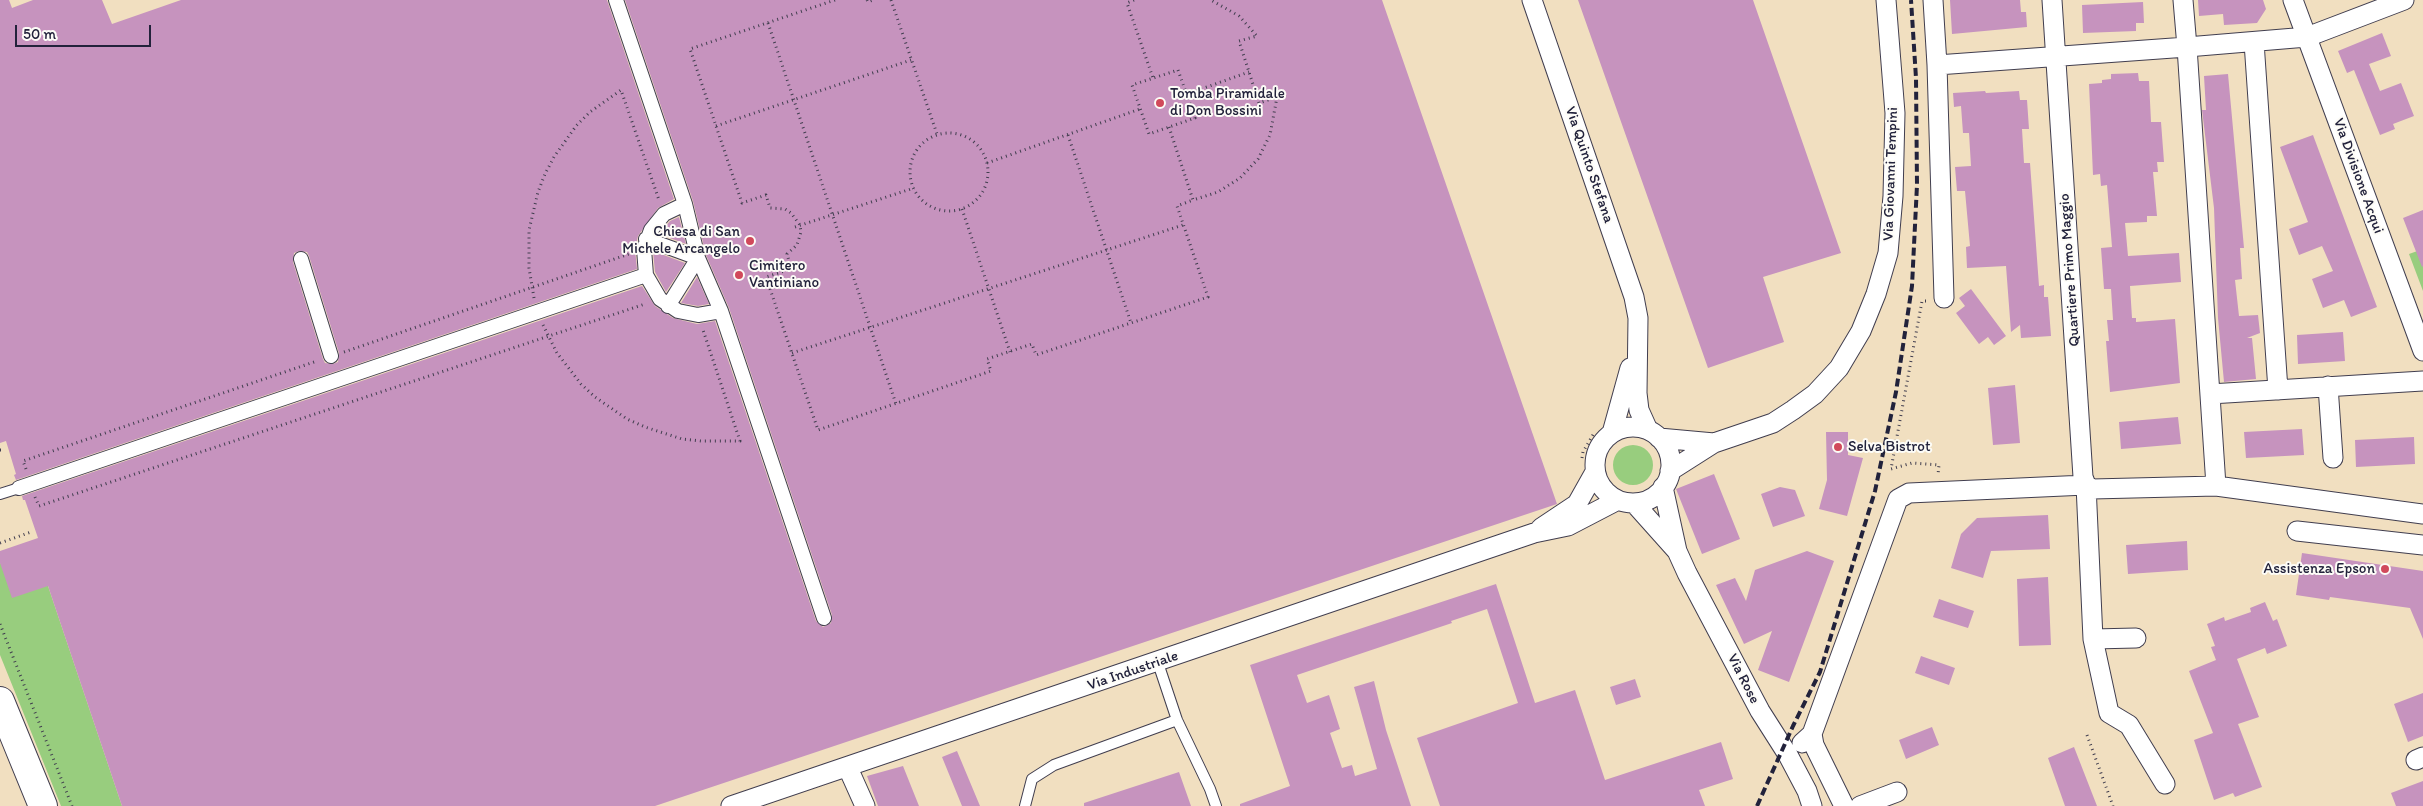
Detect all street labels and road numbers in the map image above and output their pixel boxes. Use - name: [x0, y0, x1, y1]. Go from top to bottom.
- street label: Via Quinto Stefana: [1561, 104, 1617, 226]
- street label: Via Giovanni Tempini: [1880, 107, 1902, 241]
- street label: Via Divisione Acqui: [2329, 116, 2387, 236]
- street label: Quartiere Primo Maggio: [2056, 193, 2084, 347]
- street label: Via Industriale: [1085, 647, 1181, 695]
- street label: Via Rose: [1723, 651, 1763, 707]

